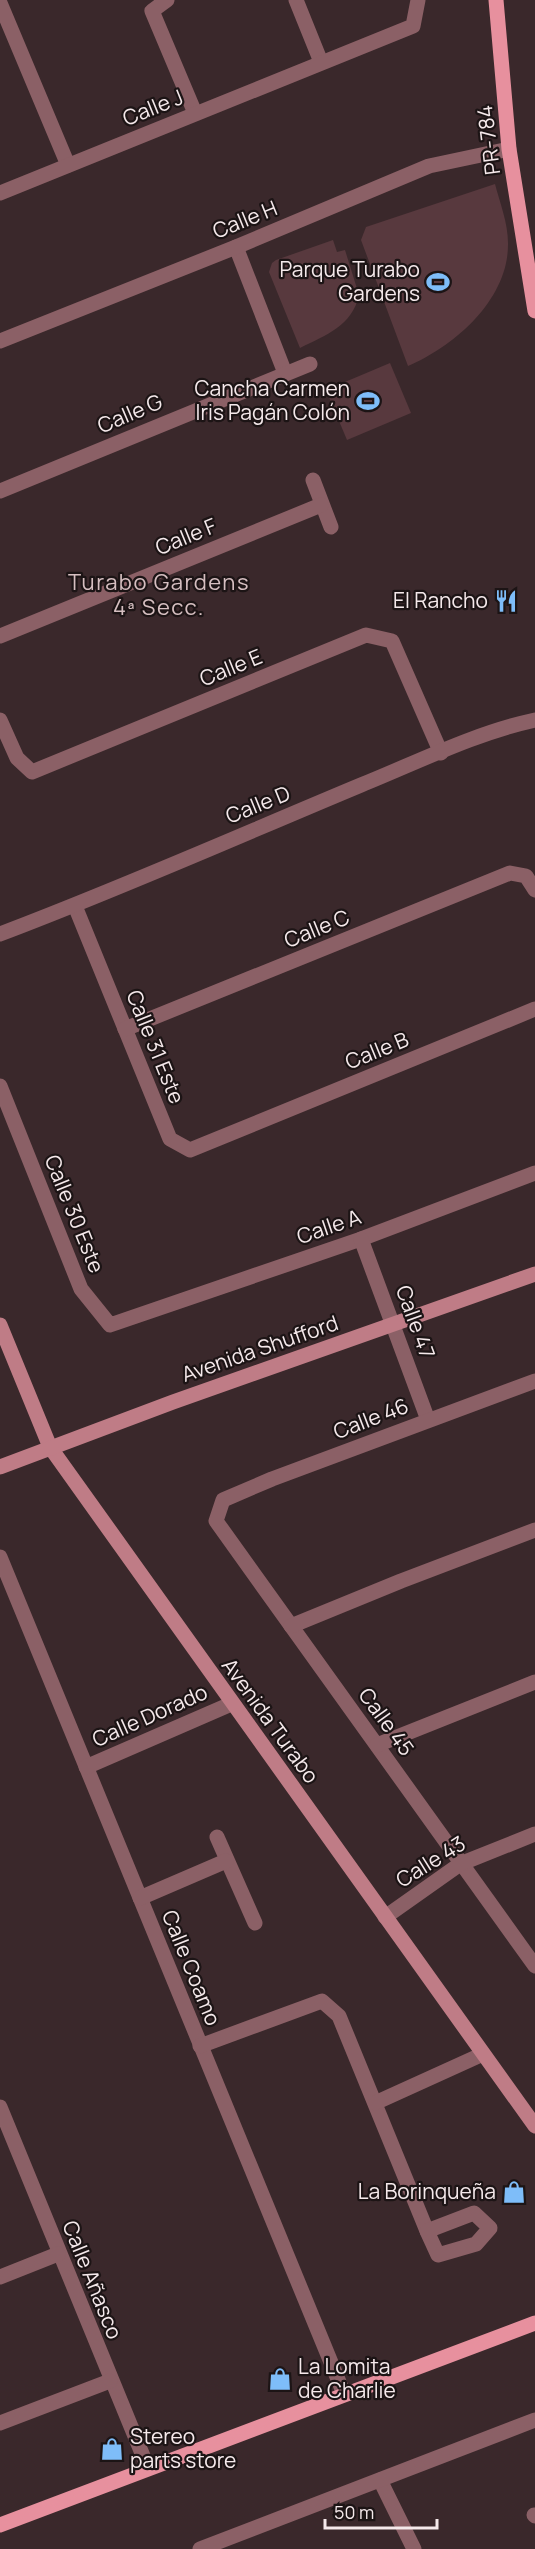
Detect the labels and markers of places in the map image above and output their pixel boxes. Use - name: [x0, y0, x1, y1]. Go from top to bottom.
- place label: Parque Turabo Gardens: [280, 255, 420, 307]
- sports icon: Parque Turabo Gardens: [425, 269, 451, 295]
- place label: Cancha Carmen Iris Pagán Colón: [195, 374, 350, 426]
- sports icon: Cancha Carmen Iris Pagán Colón: [355, 388, 381, 414]
- place label: El Rancho: [393, 586, 488, 614]
- restaurant icon: El Rancho: [493, 588, 519, 614]
- place label: La Borinqueña: [358, 2177, 496, 2205]
- shop icon: La Borinqueña: [501, 2179, 527, 2205]
- place label: La Lomita de Charlie: [298, 2352, 396, 2404]
- shop icon: La Lomita de Charlie: [267, 2366, 293, 2392]
- place label: Stereo parts store: [130, 2422, 236, 2474]
- shop icon: Stereo parts store: [99, 2436, 125, 2462]

